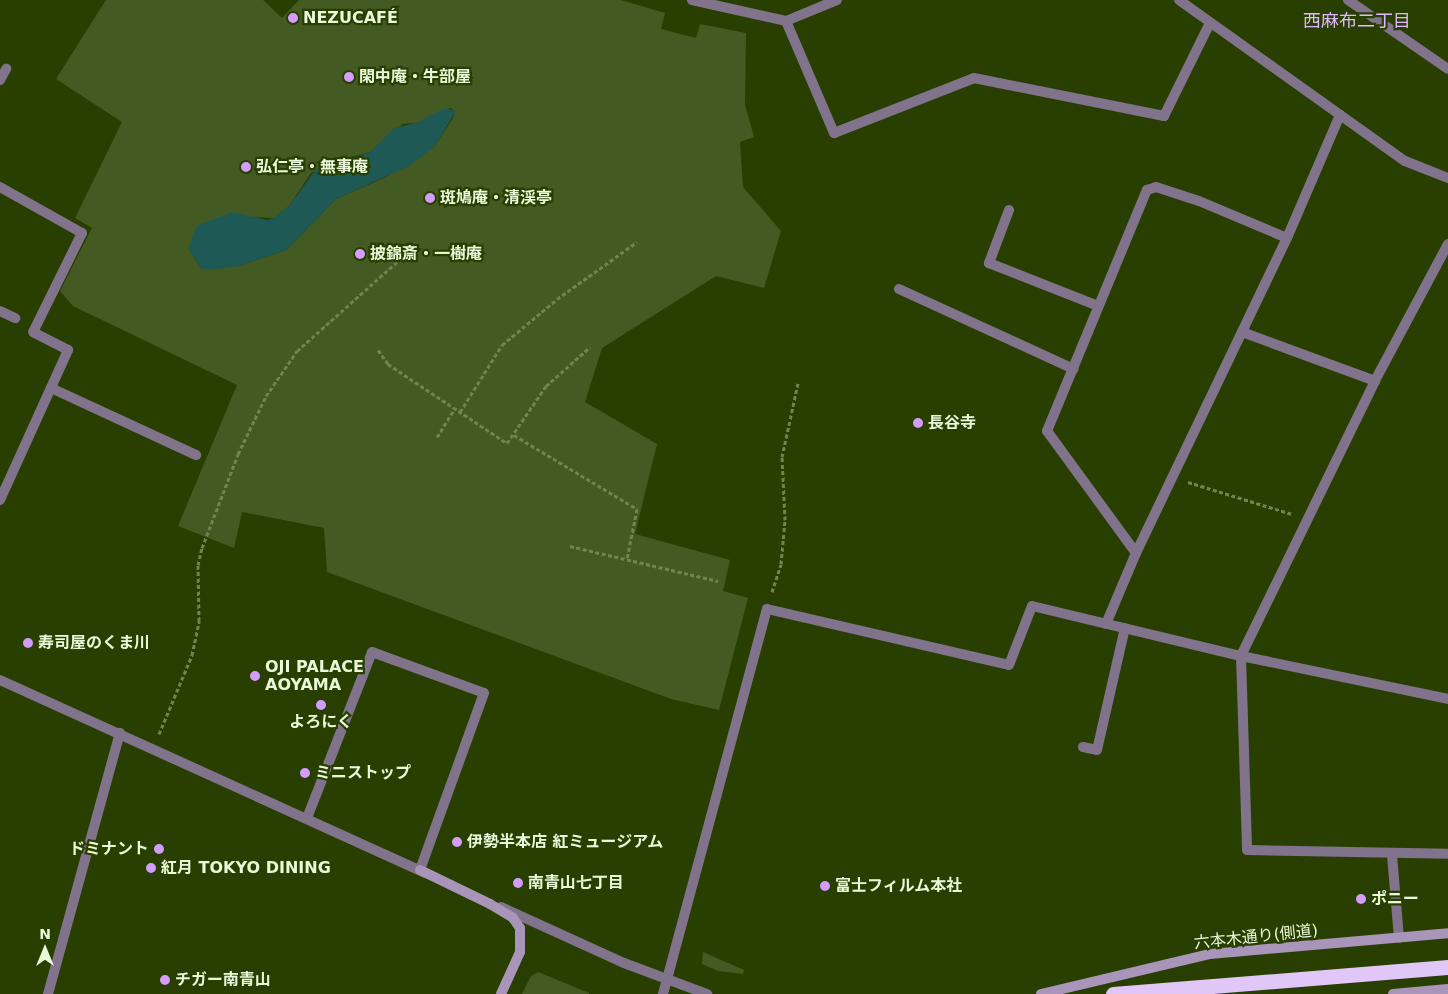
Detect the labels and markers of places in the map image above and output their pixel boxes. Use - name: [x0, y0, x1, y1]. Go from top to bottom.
- place label: NEZUCAFÉ: [303, 8, 398, 28]
- marker: NEZUCAFÉ: [287, 12, 299, 24]
- place label: 閑中庵・牛部屋: [359, 67, 471, 87]
- marker: 閑中庵・牛部屋: [343, 71, 355, 83]
- place label: 弘仁亭・無事庵: [256, 157, 368, 177]
- marker: 弘仁亭・無事庵: [240, 161, 252, 173]
- place label: 斑鳩庵・清渓亭: [440, 188, 552, 208]
- marker: 斑鳩庵・清渓亭: [424, 192, 436, 204]
- place label: 披錦斎・一樹庵: [370, 244, 482, 264]
- marker: 披錦斎・一樹庵: [354, 248, 366, 260]
- place label: 長谷寺: [928, 413, 976, 433]
- marker: 長谷寺: [912, 417, 924, 429]
- place label: 寿司屋のくま川: [38, 633, 150, 653]
- marker: 寿司屋のくま川: [22, 637, 34, 649]
- place label: OJI PALACE AOYAMA: [265, 657, 364, 695]
- marker: OJI PALACE AOYAMA: [249, 670, 261, 682]
- marker: よろにく: [315, 699, 327, 711]
- place label: よろにく: [289, 712, 353, 732]
- place label: ミニストップ: [315, 763, 411, 783]
- marker: ミニストップ: [299, 767, 311, 779]
- place label: 伊勢半本店 紅ミュージアム: [467, 832, 665, 852]
- marker: 伊勢半本店 紅ミュージアム: [451, 836, 463, 848]
- place label: ドミナント: [69, 839, 149, 859]
- marker: ドミナント: [153, 843, 165, 855]
- place label: 紅月 TOKYO DINING: [161, 858, 331, 878]
- marker: 紅月 TOKYO DINING: [145, 862, 157, 874]
- place label: 南青山七丁目: [528, 873, 624, 893]
- place label: 富士フィルム本社: [835, 876, 963, 896]
- marker: 南青山七丁目: [512, 877, 524, 889]
- marker: 富士フィルム本社: [819, 880, 831, 892]
- place label: ポニー: [1371, 889, 1419, 909]
- marker: ポニー: [1355, 893, 1367, 905]
- place label: チガー南青山: [175, 970, 271, 990]
- marker: チガー南青山: [159, 974, 171, 986]

